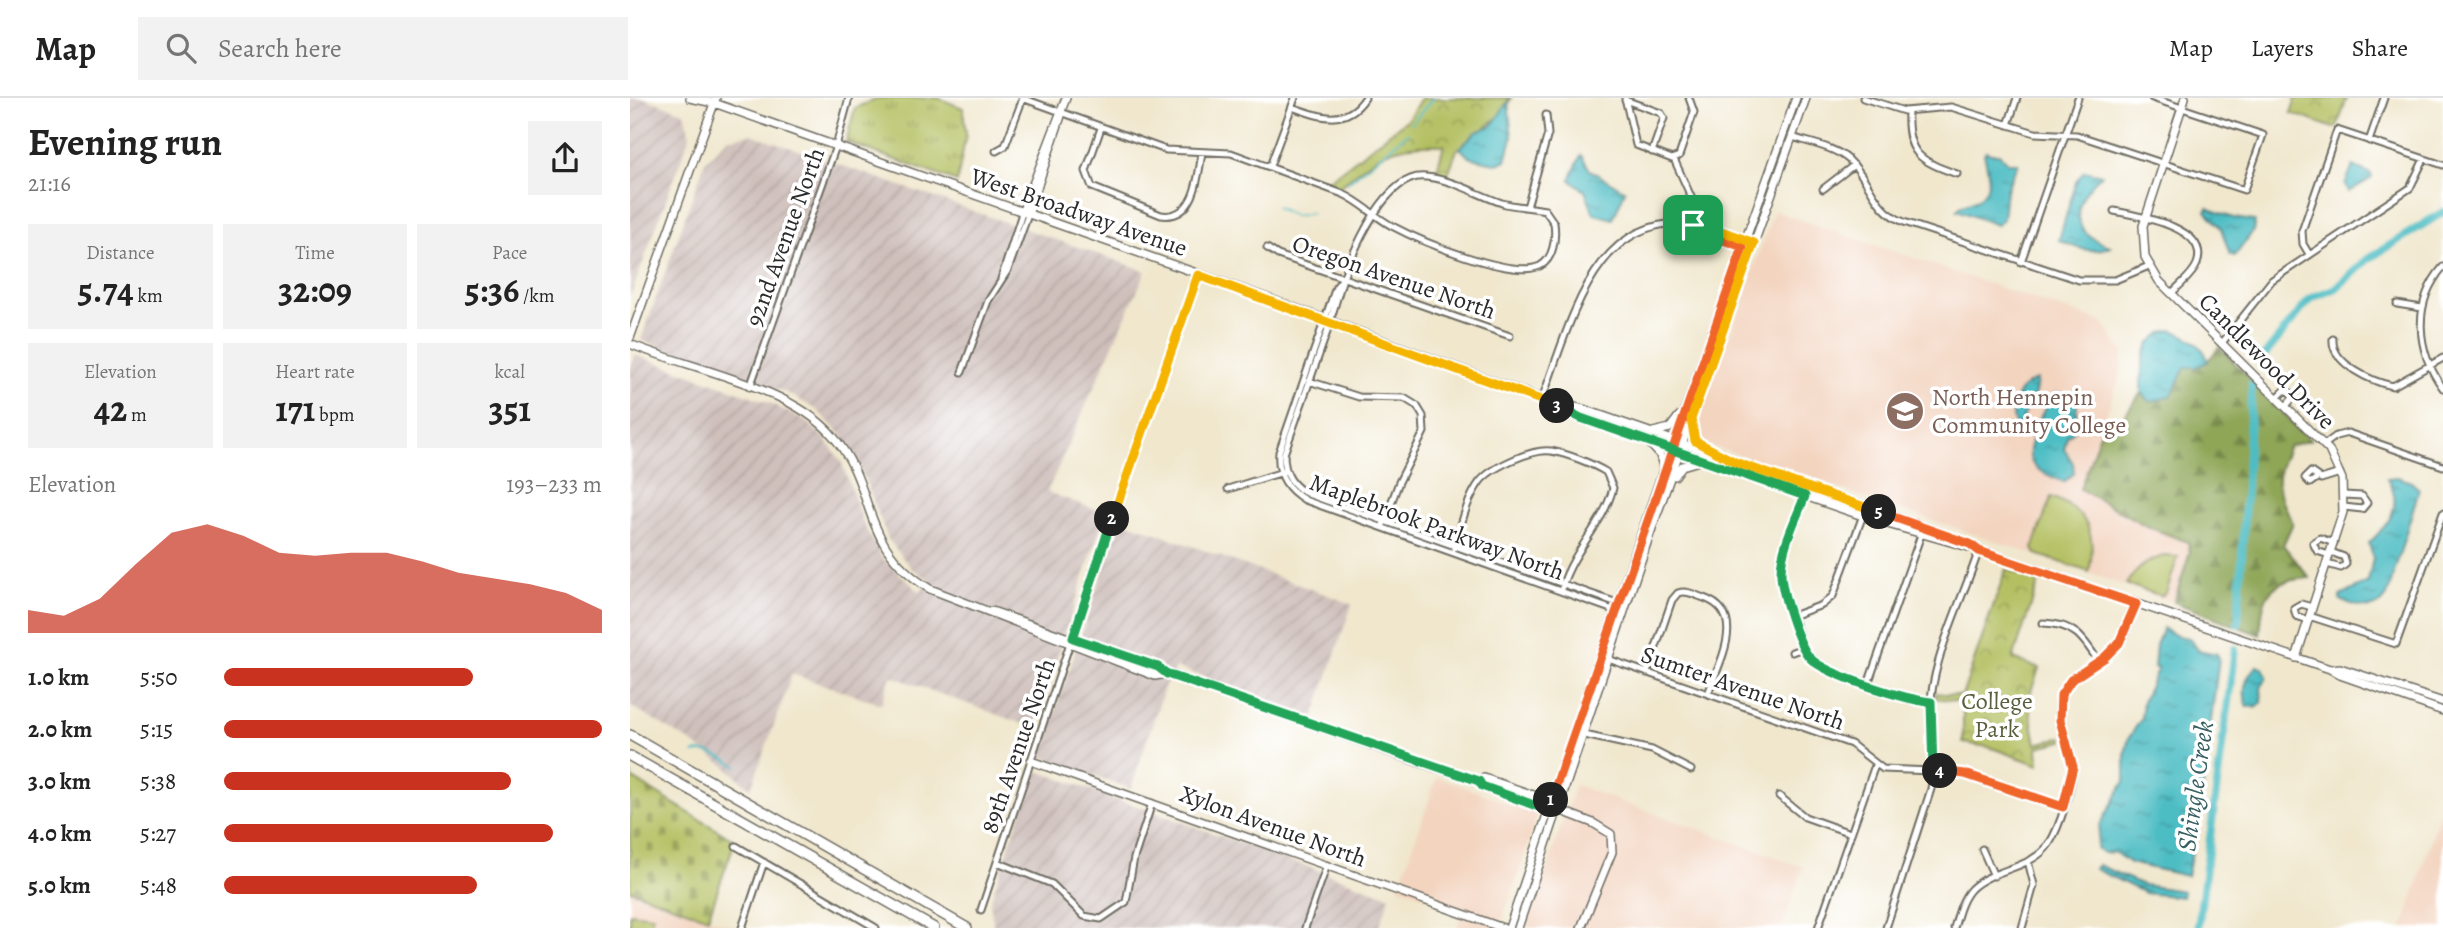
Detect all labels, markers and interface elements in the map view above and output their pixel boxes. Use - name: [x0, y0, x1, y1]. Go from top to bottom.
- search box: [138, 17, 628, 80]
- text: Map: [35, 26, 96, 71]
- icon: search: [162, 29, 200, 67]
- text: Search here: [218, 31, 342, 66]
- text: Map: [2169, 32, 2213, 64]
- text: Layers: [2251, 32, 2314, 64]
- text: Share: [2352, 32, 2408, 64]
- text: Evening run: [28, 116, 222, 168]
- button: share: [528, 121, 602, 195]
- street label: 92nd Avenue North: [738, 143, 832, 331]
- street label: West Broadway Avenue: [966, 160, 1191, 264]
- text: 21:16: [28, 168, 71, 199]
- pin: [1663, 195, 1723, 255]
- icon: arrive: [1674, 206, 1712, 244]
- street label: Oregon Avenue North: [1288, 227, 1500, 327]
- text: Distance: [86, 240, 154, 266]
- text: Time: [295, 240, 335, 266]
- text: Pace: [492, 240, 527, 266]
- text: 5.74: [78, 266, 134, 314]
- text: 32:09: [278, 266, 352, 314]
- text: 5:36: [465, 266, 519, 314]
- text: km: [134, 283, 163, 309]
- text: /km: [519, 283, 555, 309]
- street label: Candlewood Drive: [2192, 286, 2342, 436]
- text: Elevation: [84, 359, 157, 385]
- text: Heart rate: [275, 359, 355, 385]
- text: kcal: [494, 359, 525, 385]
- place label: North Hennepin Community College: [1932, 381, 2126, 441]
- text: 42: [94, 385, 127, 433]
- text: 171: [275, 385, 315, 433]
- text: 351: [488, 385, 531, 433]
- pin: 3: [1539, 388, 1574, 424]
- school or university icon: North Hennepin Community College: [1884, 390, 1926, 432]
- text: 3: [1552, 392, 1561, 418]
- text: m: [127, 402, 147, 428]
- text: bpm: [315, 402, 355, 428]
- street label: Maplebrook Parkway North: [1305, 466, 1569, 588]
- text: Elevation: [28, 469, 116, 500]
- text: 193–233 m: [506, 469, 602, 500]
- pin: 5: [1862, 494, 1896, 530]
- text: 5: [1874, 498, 1883, 524]
- pin: 2: [1094, 502, 1130, 536]
- text: 2: [1107, 505, 1116, 531]
- street label: Sumter Avenue North: [1637, 638, 1849, 738]
- street label: 89th Avenue North: [973, 654, 1063, 838]
- text: 1.0 km: [28, 662, 89, 693]
- text: 5:50: [140, 662, 178, 693]
- park label: College Park: [1961, 685, 2033, 745]
- text: 2.0 km: [28, 714, 92, 745]
- text: 5:15: [140, 714, 173, 745]
- water label: Shingle Creek: [2169, 719, 2222, 854]
- pin: 4: [1922, 754, 1958, 788]
- text: 4: [1935, 757, 1944, 783]
- text: 3.0 km: [28, 766, 91, 797]
- text: 5:38: [140, 766, 176, 797]
- street label: Xylon Avenue North: [1175, 777, 1371, 875]
- pin: 1: [1534, 782, 1569, 818]
- text: 1: [1547, 786, 1554, 812]
- text: 4.0 km: [28, 818, 92, 849]
- text: 5:27: [140, 818, 176, 849]
- text: 5.0 km: [28, 870, 91, 901]
- text: 5:48: [140, 870, 177, 901]

